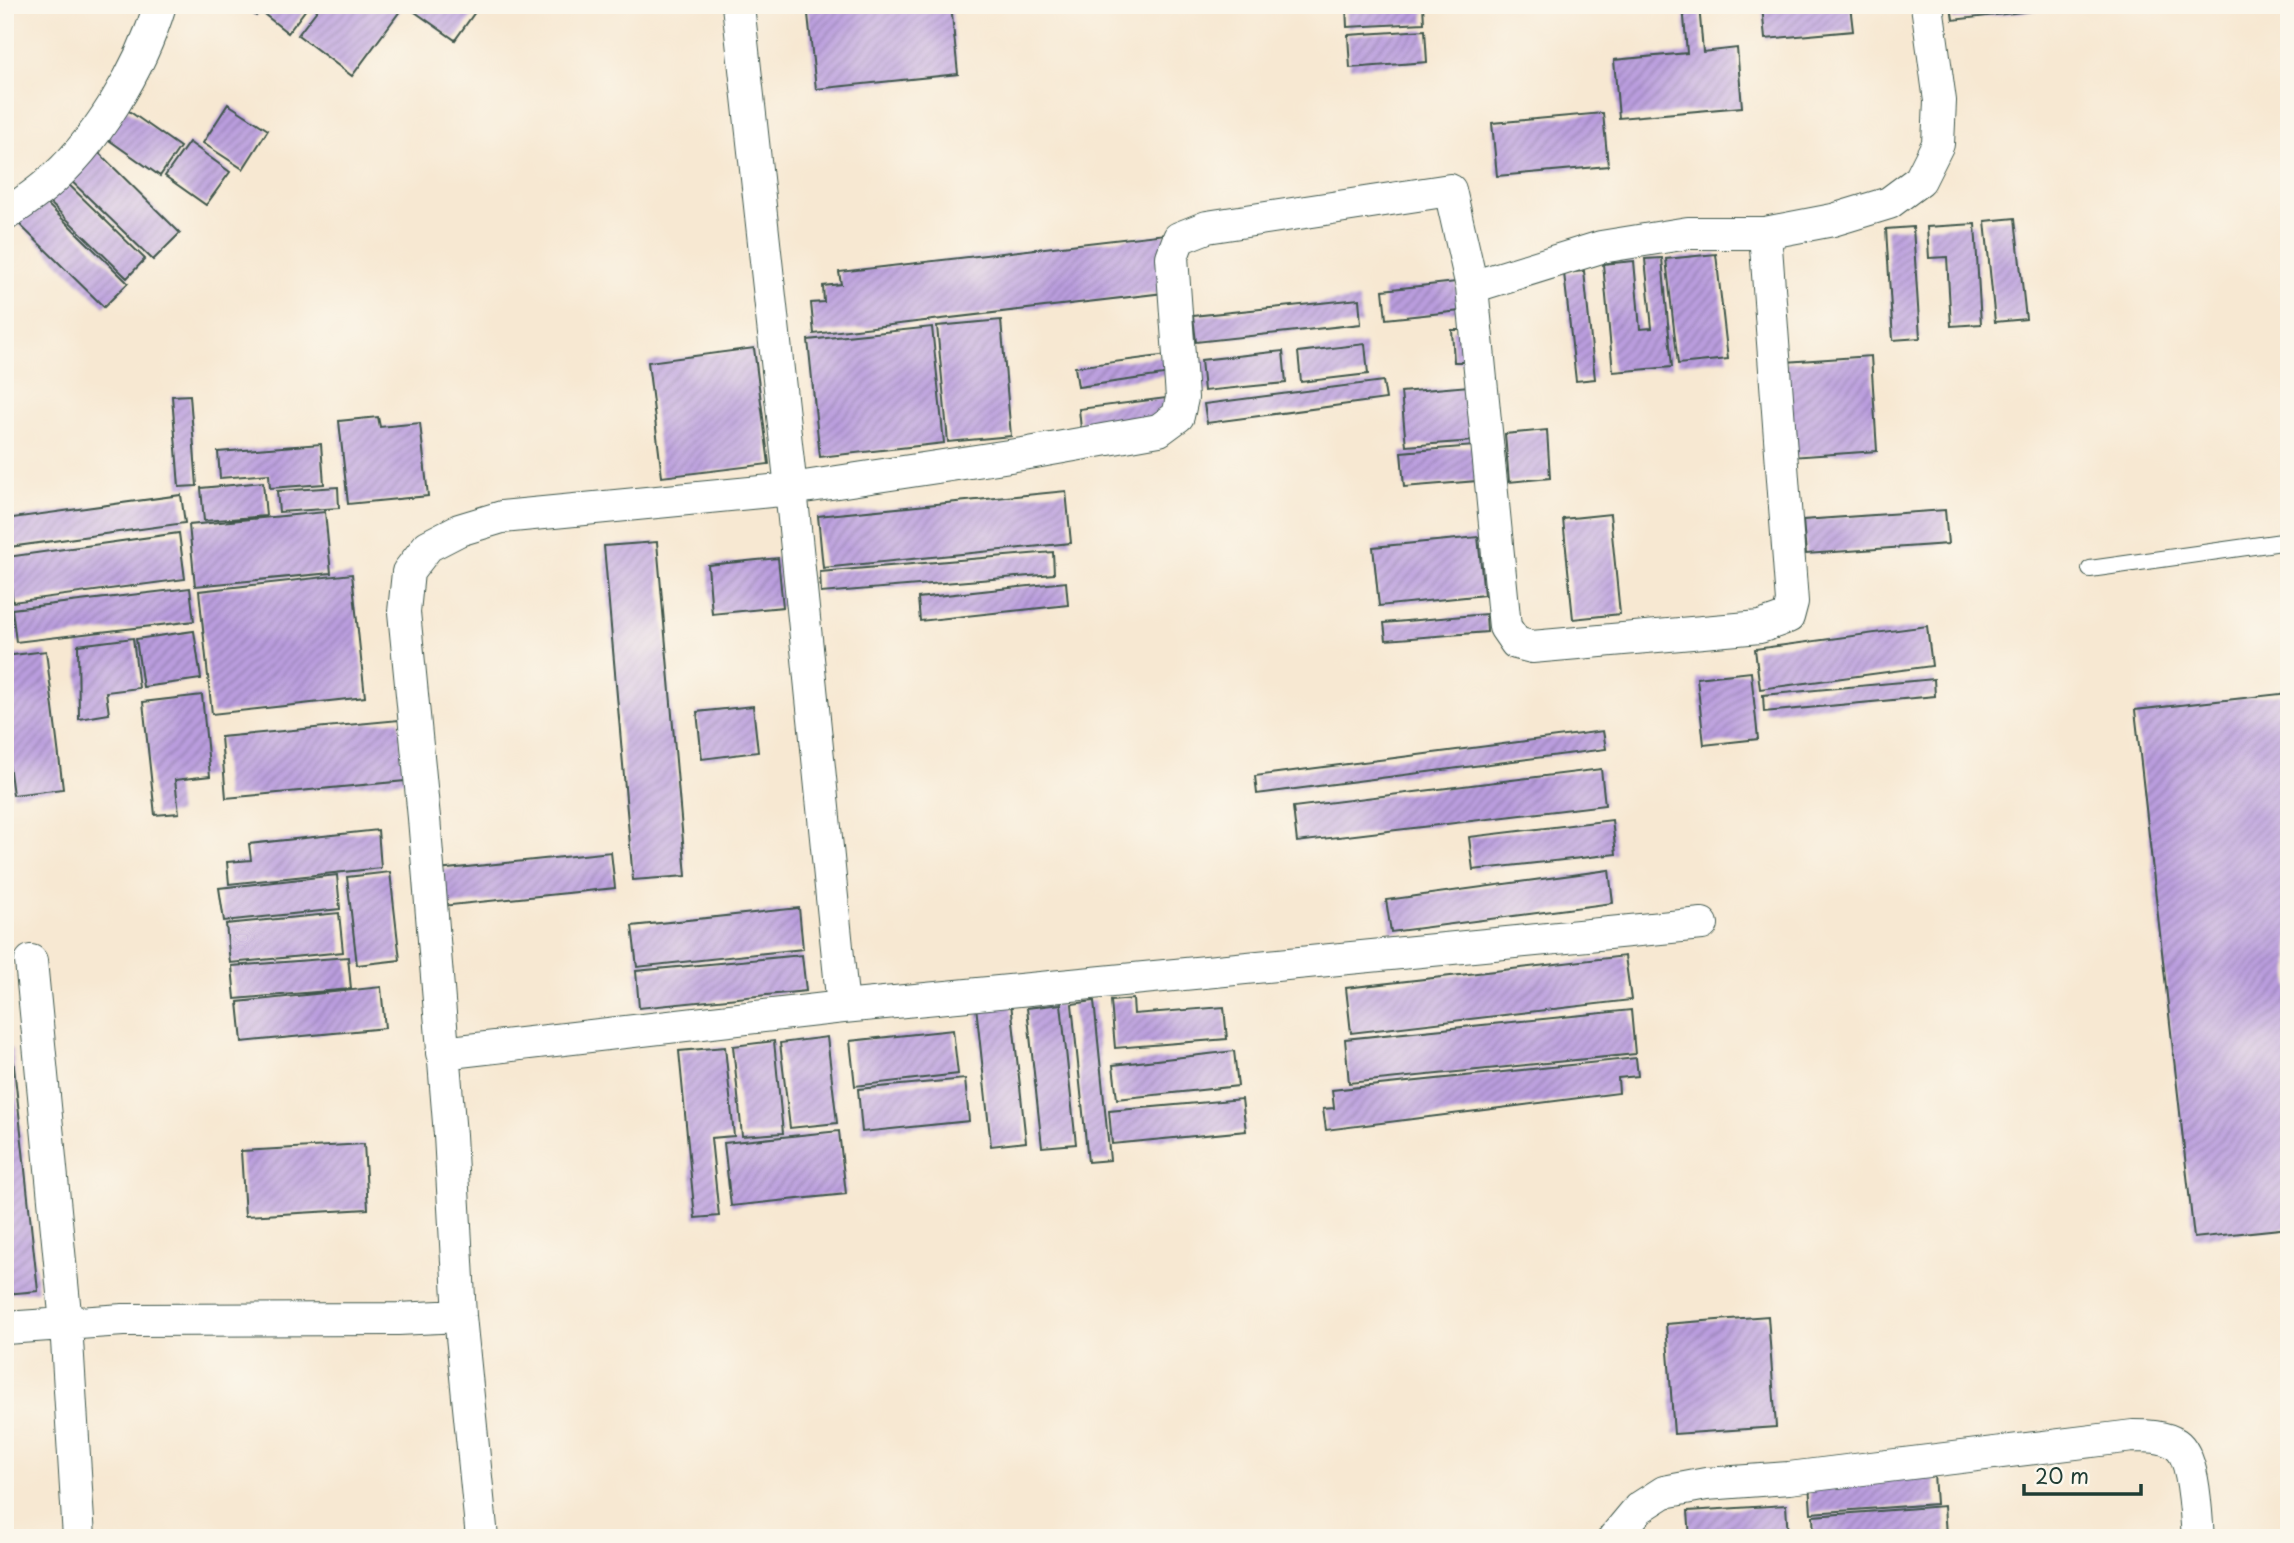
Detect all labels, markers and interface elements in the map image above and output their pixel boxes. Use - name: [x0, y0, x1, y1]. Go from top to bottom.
- scale bar: [2024, 1452, 2142, 1496]
- text: 20 m: [2035, 1459, 2089, 1491]

